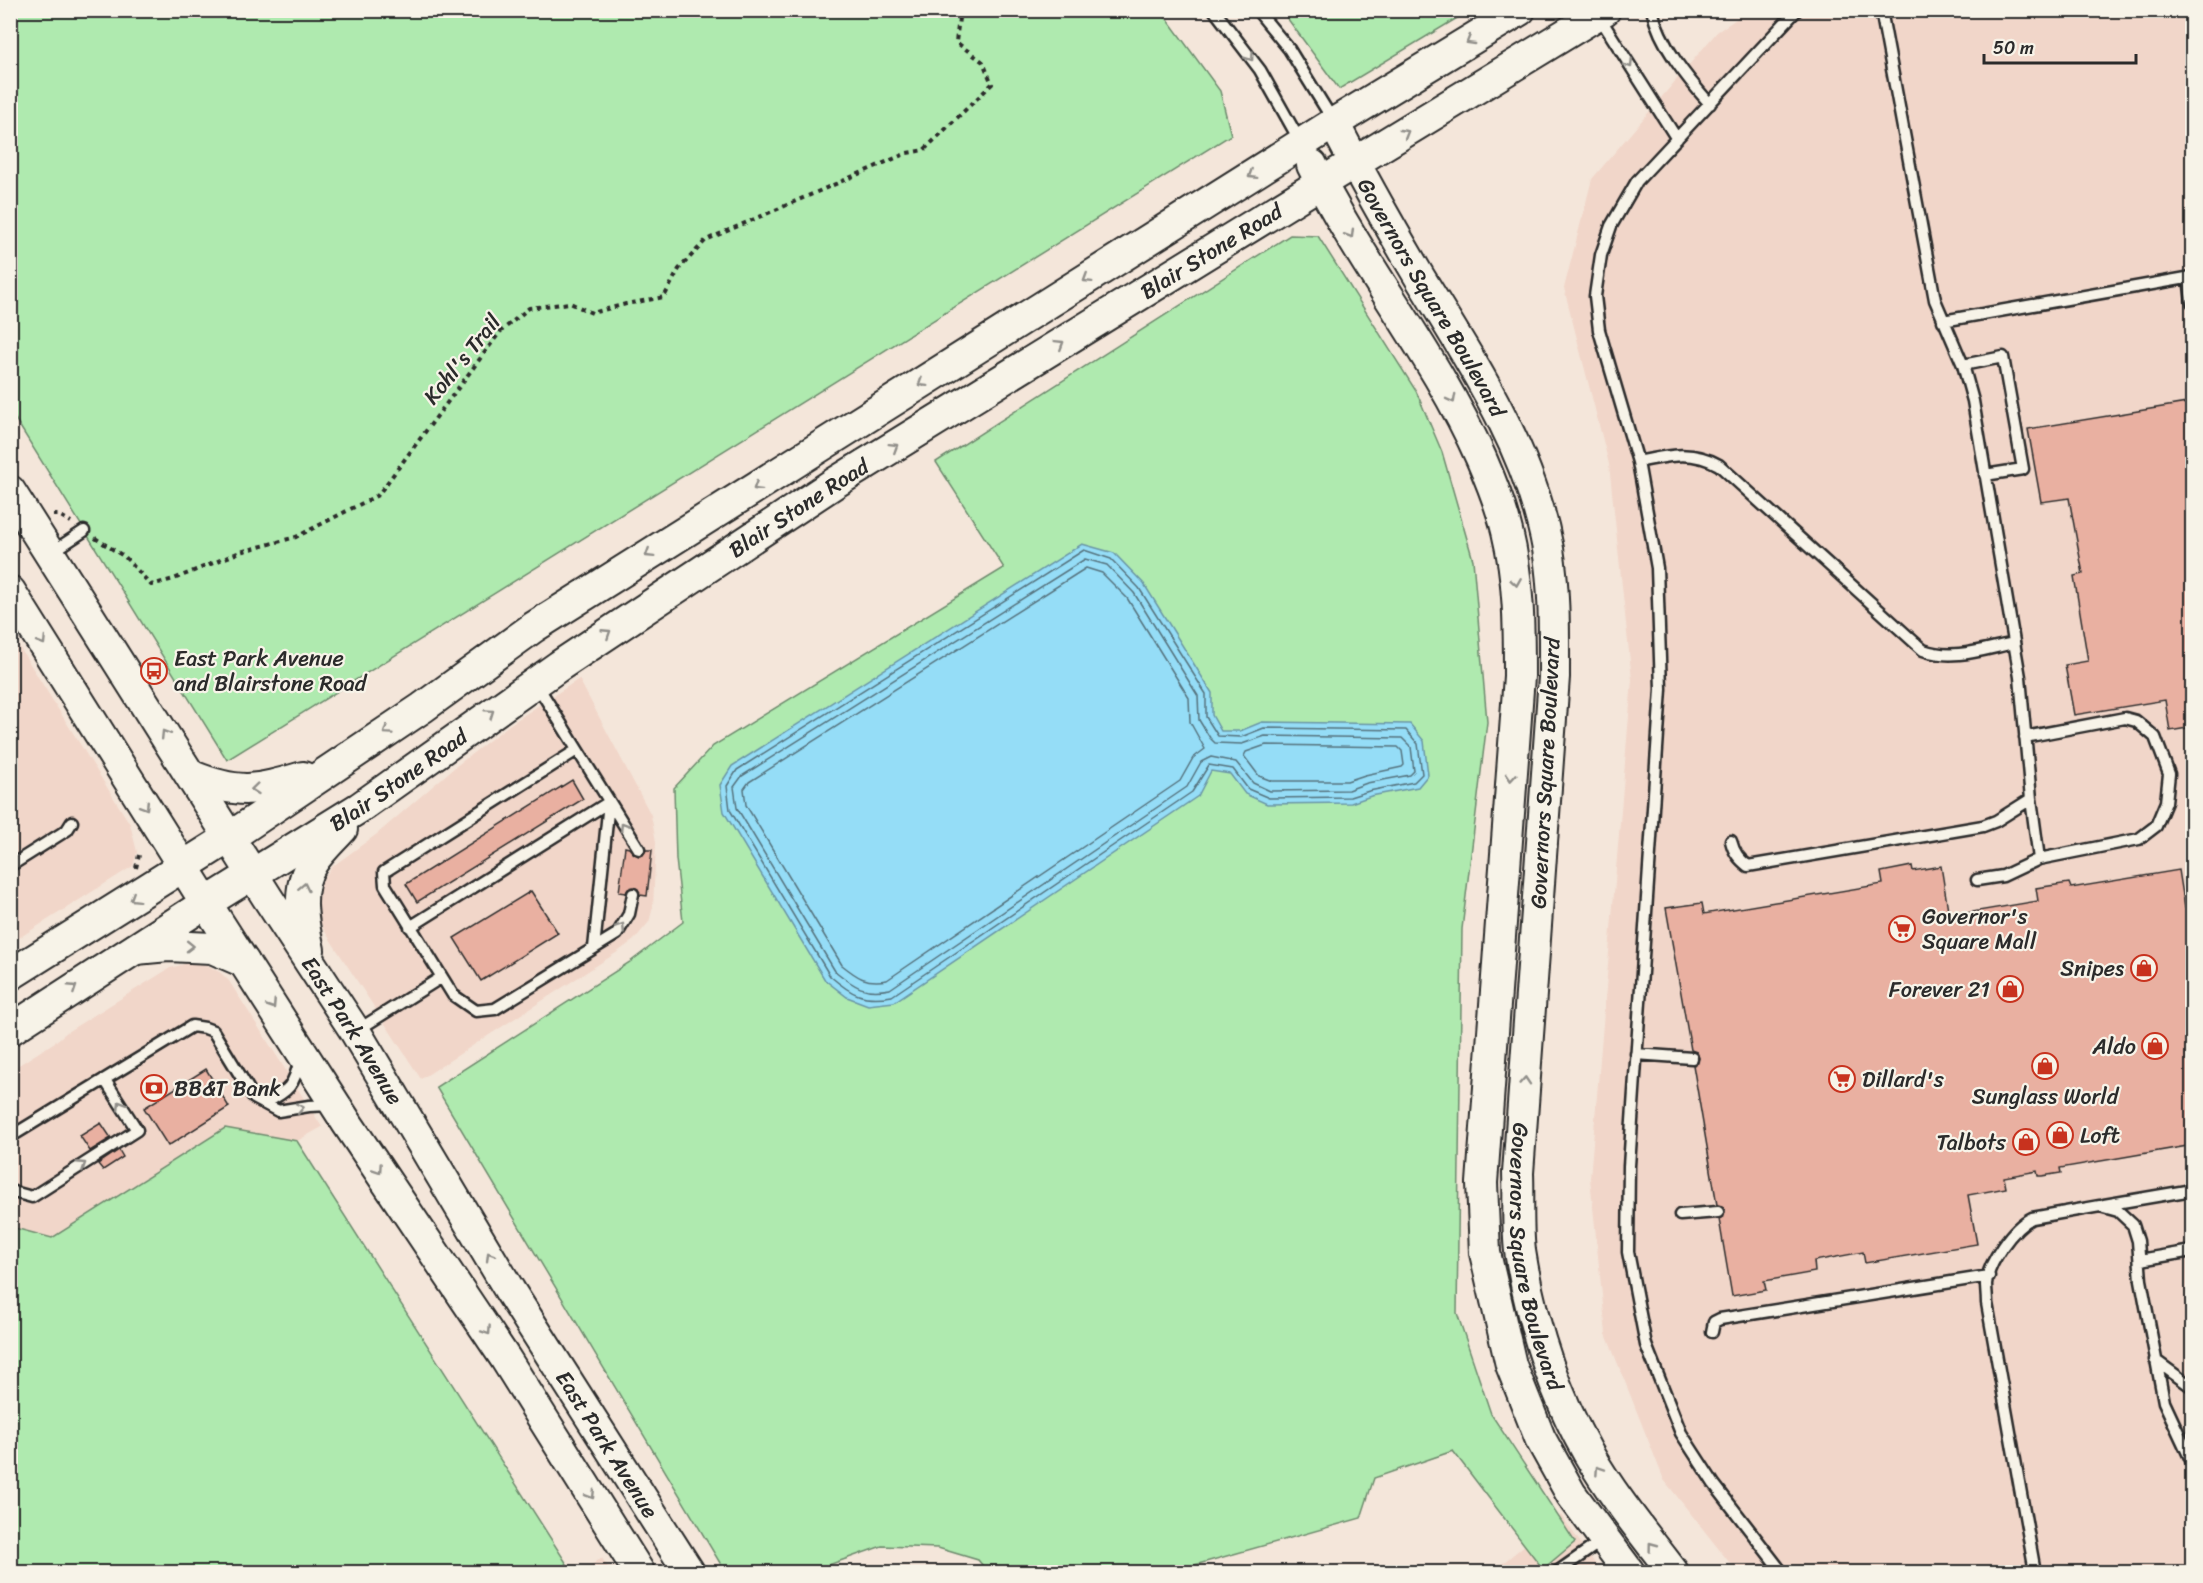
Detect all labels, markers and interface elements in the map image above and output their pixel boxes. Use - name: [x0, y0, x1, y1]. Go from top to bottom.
- scale bar: [1984, 27, 2136, 65]
- text: 50 m: [1993, 32, 2034, 64]
- one-way arrow: [1466, 33, 1476, 45]
- one-way arrow: [1243, 50, 1254, 61]
- one-way arrow: [1622, 58, 1633, 69]
- one-way arrow: [1399, 128, 1409, 140]
- one-way arrow: [1248, 168, 1259, 179]
- street label: Governors Square Boulevard: [1347, 170, 1518, 425]
- street label: Blair Stone Road: [1132, 191, 1291, 310]
- one-way arrow: [1342, 228, 1354, 238]
- one-way arrow: [1083, 272, 1094, 283]
- street label: Kohl's Trail: [413, 304, 512, 413]
- one-way arrow: [1053, 340, 1064, 351]
- one-way arrow: [918, 375, 928, 387]
- one-way arrow: [1445, 393, 1456, 404]
- one-way arrow: [888, 442, 898, 454]
- street label: Blair Stone Road: [720, 446, 878, 568]
- one-way arrow: [753, 479, 763, 491]
- one-way arrow: [645, 547, 655, 559]
- one-way arrow: [1509, 577, 1522, 587]
- one-way arrow: [601, 630, 612, 641]
- one-way arrow: [34, 634, 45, 645]
- street label: Governors Square Boulevard: [1518, 635, 1572, 910]
- place label: East Park Avenue and Blairstone Road: [174, 639, 368, 703]
- bus stop icon: East Park Avenue and Blairstone Road: [139, 656, 169, 686]
- one-way arrow: [484, 709, 495, 720]
- street label: Blair Stone Road: [321, 717, 477, 842]
- one-way arrow: [383, 724, 394, 735]
- one-way arrow: [161, 730, 173, 740]
- one-way arrow: [1505, 772, 1518, 781]
- one-way arrow: [251, 782, 260, 795]
- one-way arrow: [138, 800, 150, 810]
- one-way arrow: [620, 821, 631, 832]
- one-way arrow: [297, 882, 310, 892]
- one-way arrow: [130, 890, 140, 902]
- place label: Governor's Square Mall: [1922, 897, 2037, 961]
- supermarket icon: Governor's Square Mall: [1887, 914, 1917, 944]
- one-way arrow: [613, 922, 624, 933]
- one-way arrow: [186, 940, 195, 953]
- street label: East Park Avenue: [291, 948, 414, 1112]
- place label: Snipes: [2060, 949, 2124, 988]
- shop icon: Snipes: [2129, 953, 2159, 983]
- place label: Forever 21: [1889, 970, 1990, 1009]
- shop icon: Forever 21: [1995, 974, 2025, 1004]
- one-way arrow: [67, 985, 78, 996]
- one-way arrow: [264, 999, 276, 1009]
- place label: Aldo: [2092, 1027, 2136, 1066]
- shop icon: Aldo: [2140, 1031, 2170, 1061]
- shop icon: Sunglass World: [2030, 1051, 2060, 1081]
- place label: Dillard's: [1862, 1060, 1945, 1099]
- supermarket icon: Dillard's: [1827, 1064, 1857, 1094]
- place label: BB&T Bank: [174, 1069, 281, 1108]
- bank icon: BB&T Bank: [139, 1073, 169, 1103]
- one-way arrow: [1518, 1076, 1531, 1086]
- place label: Sunglass World: [1972, 1077, 2120, 1116]
- one-way arrow: [116, 1101, 128, 1111]
- one-way arrow: [294, 1102, 304, 1115]
- place label: Loft: [2080, 1116, 2120, 1155]
- shop icon: Loft: [2045, 1120, 2075, 1150]
- street label: Governors Square Boulevard: [1498, 1121, 1576, 1397]
- place label: Talbots: [1937, 1123, 2007, 1162]
- shop icon: Talbots: [2011, 1127, 2041, 1157]
- one-way arrow: [76, 1161, 86, 1173]
- one-way arrow: [371, 1162, 382, 1173]
- one-way arrow: [485, 1252, 497, 1262]
- one-way arrow: [480, 1324, 491, 1335]
- street label: East Park Avenue: [545, 1362, 670, 1526]
- one-way arrow: [1595, 1466, 1607, 1476]
- one-way arrow: [583, 1489, 594, 1500]
- one-way arrow: [1649, 1541, 1660, 1552]

